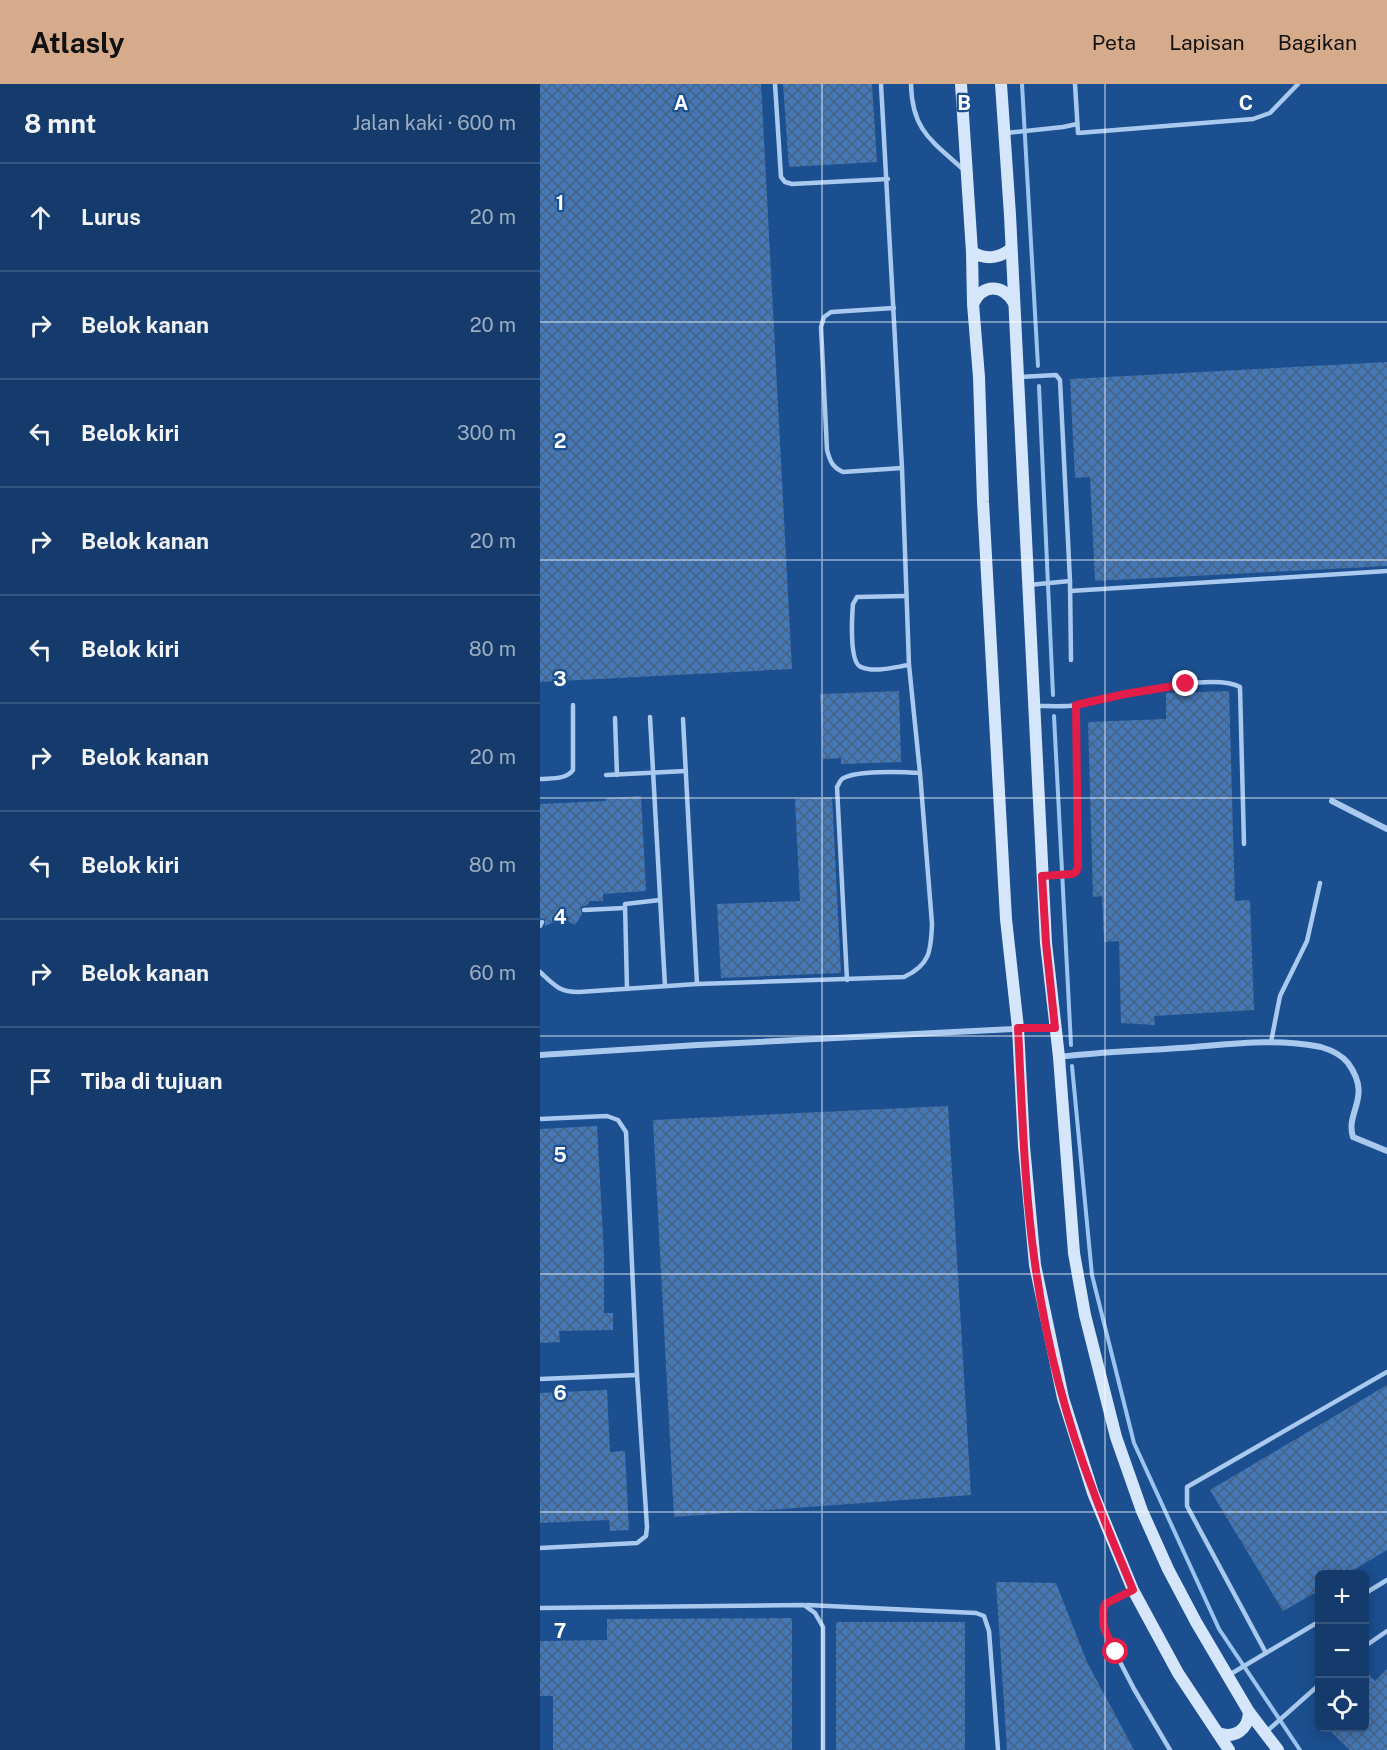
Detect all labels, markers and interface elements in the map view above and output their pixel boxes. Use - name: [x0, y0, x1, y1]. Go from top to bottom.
- text: Atlasly: [30, 26, 124, 59]
- text: Peta: [1092, 30, 1136, 55]
- text: Lapisan: [1169, 30, 1245, 55]
- text: Bagikan: [1278, 30, 1357, 55]
- text: A: [674, 91, 688, 115]
- text: B: [957, 91, 971, 115]
- text: C: [1239, 91, 1253, 115]
- text: 8 mnt: [24, 108, 96, 139]
- text: Jalan kaki · 600 m: [353, 111, 516, 135]
- text: 1: [556, 191, 564, 215]
- icon: ahead: [24, 201, 57, 234]
- text: Lurus: [81, 204, 141, 230]
- text: 20 m: [470, 205, 516, 229]
- icon: right: [24, 309, 57, 342]
- text: Belok kanan: [81, 312, 209, 338]
- text: 20 m: [470, 313, 516, 337]
- icon: left: [24, 417, 57, 450]
- text: Belok kiri: [81, 420, 179, 446]
- text: 300 m: [457, 421, 516, 445]
- text: 2: [554, 429, 566, 453]
- icon: right: [24, 525, 57, 558]
- text: Belok kanan: [81, 528, 209, 554]
- text: 20 m: [470, 529, 516, 553]
- icon: left: [24, 633, 57, 666]
- text: Belok kiri: [81, 636, 179, 662]
- text: 80 m: [469, 637, 516, 661]
- text: 3: [553, 667, 567, 691]
- route end: [1172, 670, 1198, 696]
- icon: right: [24, 741, 57, 774]
- text: Belok kanan: [81, 744, 209, 770]
- text: 20 m: [470, 745, 516, 769]
- icon: left: [24, 849, 57, 882]
- text: Belok kiri: [81, 852, 179, 878]
- text: 80 m: [469, 853, 516, 877]
- text: 4: [553, 905, 567, 929]
- icon: right: [24, 957, 57, 990]
- text: Belok kanan: [81, 960, 209, 986]
- text: 60 m: [469, 961, 516, 985]
- icon: arrive: [24, 1065, 57, 1098]
- text: Tiba di tujuan: [81, 1068, 222, 1094]
- text: 5: [553, 1143, 567, 1167]
- text: 6: [553, 1381, 567, 1405]
- map controls: [1315, 1570, 1369, 1732]
- button: +: [1315, 1570, 1369, 1624]
- text: 7: [554, 1619, 566, 1643]
- button: −: [1315, 1624, 1369, 1678]
- route start: [1102, 1638, 1128, 1664]
- button: locate: [1315, 1678, 1369, 1732]

